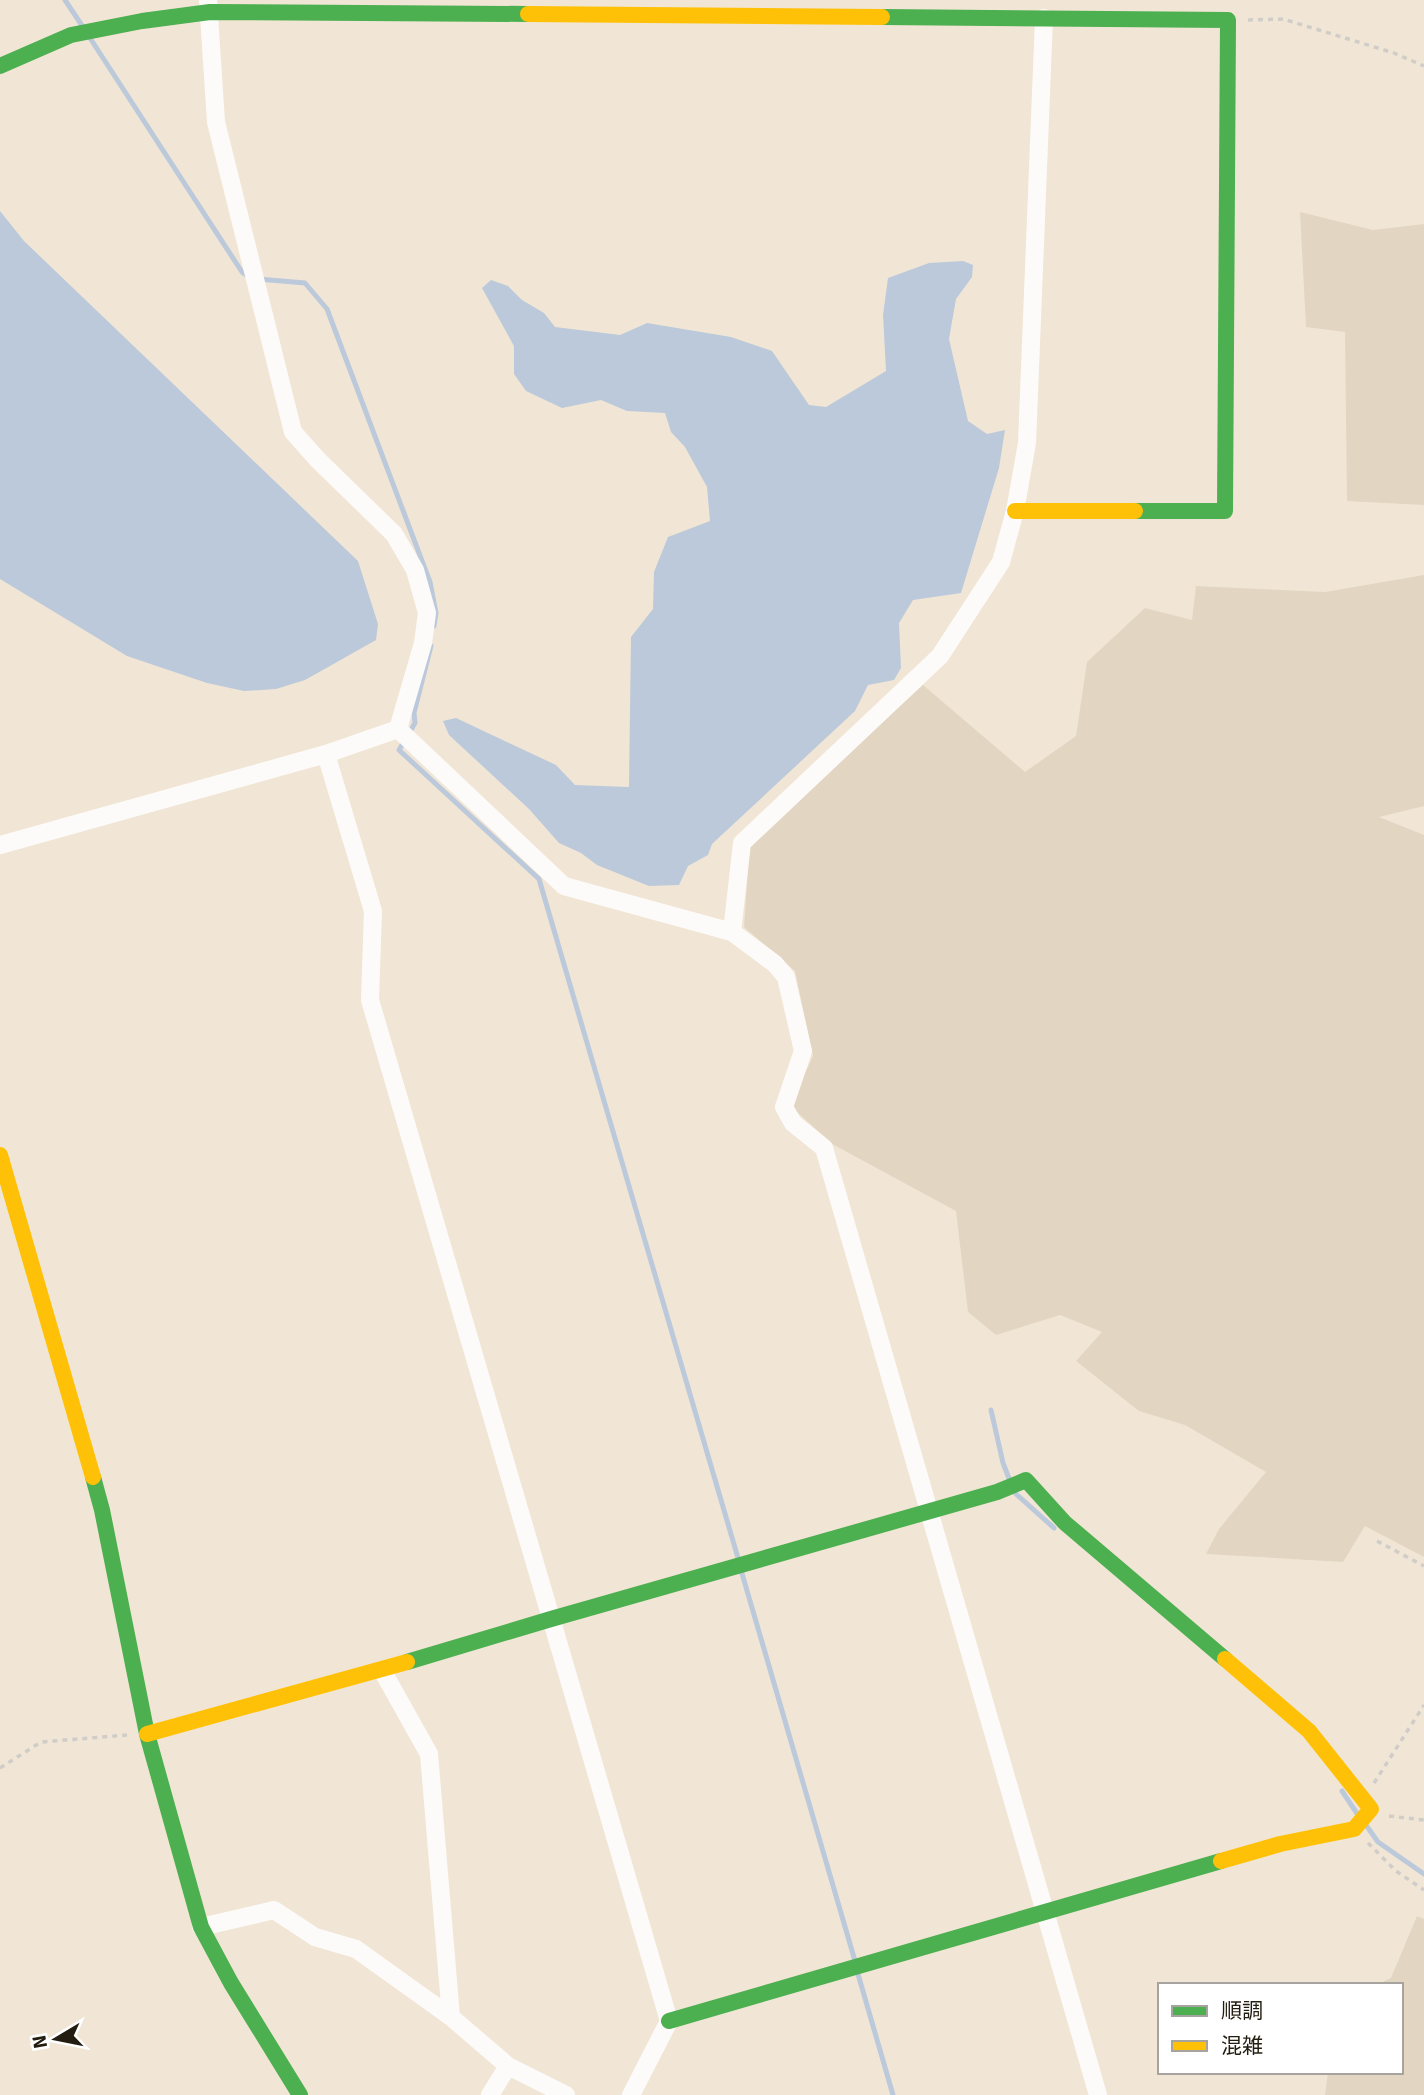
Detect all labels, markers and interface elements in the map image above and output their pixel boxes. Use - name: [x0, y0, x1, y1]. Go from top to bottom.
- legend: [1158, 1983, 1403, 2074]
- text: 順調: [1221, 1998, 1263, 2024]
- north arrow: [21, 2004, 91, 2074]
- text: N: [27, 2033, 53, 2050]
- text: 混雑: [1221, 2033, 1263, 2059]

